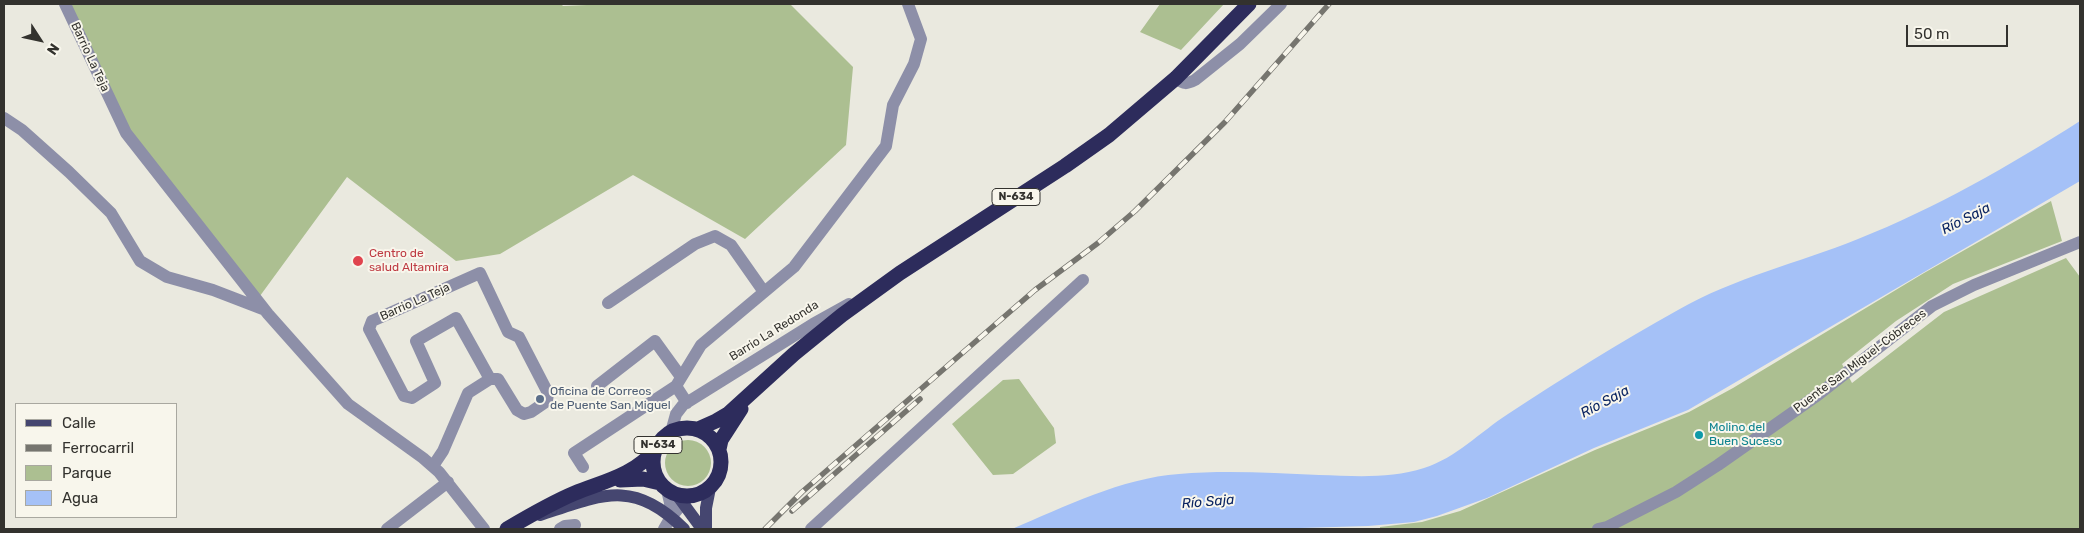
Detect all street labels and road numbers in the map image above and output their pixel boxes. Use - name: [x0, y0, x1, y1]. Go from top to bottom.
- street label: Barrio La Teja: [68, 20, 112, 94]
- road number: N-634: [992, 188, 1040, 206]
- street label: Barrio La Teja: [378, 280, 452, 324]
- street label: Barrio La Redonda: [727, 298, 821, 364]
- street label: Puente San Miguel-Cóbreces: [1791, 306, 1929, 416]
- road number: N-634: [634, 436, 682, 454]

